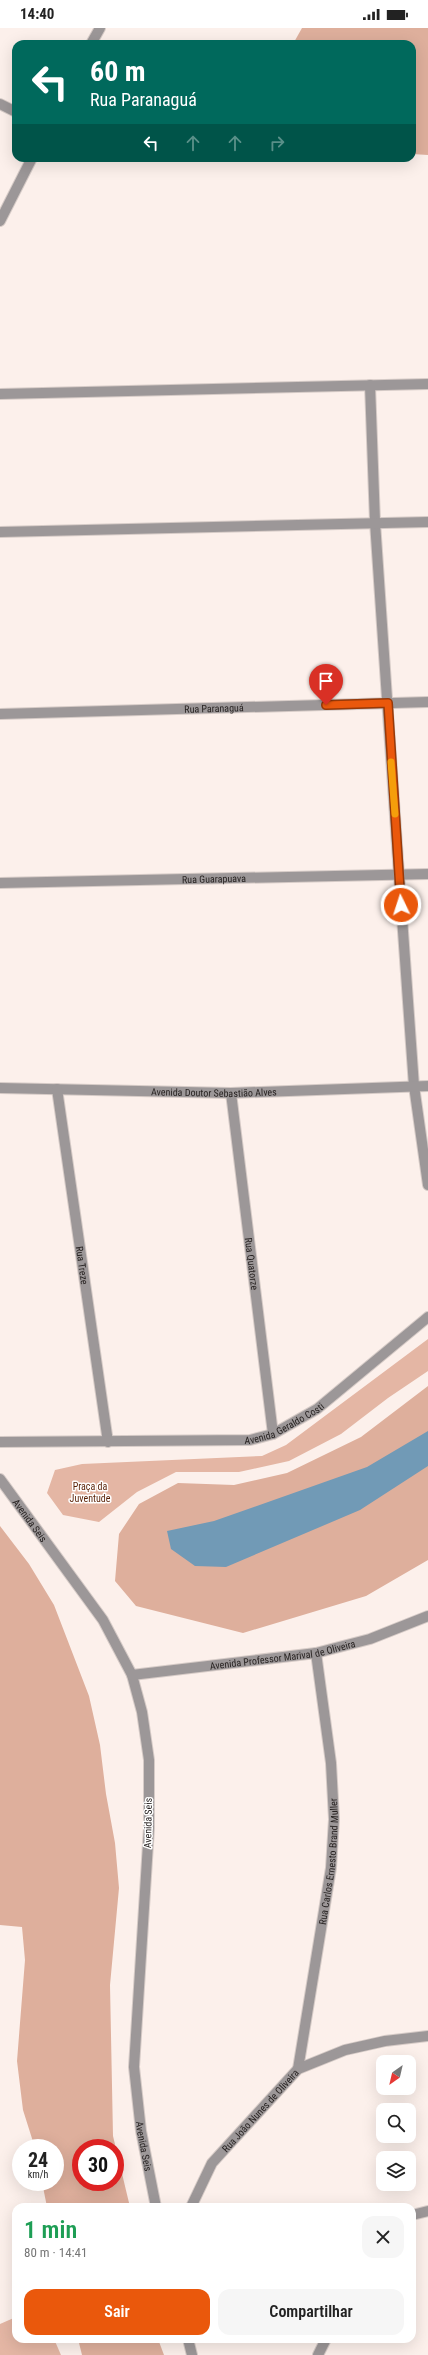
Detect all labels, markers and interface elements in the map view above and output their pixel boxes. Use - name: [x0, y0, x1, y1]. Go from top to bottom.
- text: 14:40: [20, 5, 54, 23]
- text: 60 m: [90, 55, 146, 88]
- icon: left: [24, 56, 76, 108]
- text: Rua Paranaguá: [90, 89, 197, 110]
- icon: left: [140, 132, 162, 154]
- icon: ahead: [182, 132, 204, 154]
- icon: ahead: [224, 132, 246, 154]
- icon: right: [266, 132, 288, 154]
- pin: [309, 664, 343, 705]
- icon: arrive: [315, 670, 337, 692]
- street label: Rua Paranaguá: [184, 702, 244, 714]
- street label: Rua Guarapuava: [182, 872, 246, 885]
- position arrow: [380, 884, 422, 926]
- street label: Avenida Doutor Sebastião Alves: [151, 1086, 277, 1099]
- street label: Rua Quatorze: [243, 1237, 261, 1291]
- street label: Rua Treze: [74, 1245, 91, 1285]
- street label: Avenida Geraldo Costi: [244, 1400, 326, 1446]
- park label: Praça da Juventude: [70, 1481, 111, 1504]
- street label: Avenida Seis: [11, 1497, 50, 1544]
- street label: Avenida Professor Marival de Oliveira: [209, 1638, 357, 1671]
- street label: Avenida Seis: [142, 1797, 154, 1848]
- street label: Rua Carlos Ernesto Brand Muller: [316, 1798, 340, 1925]
- north arrow: [376, 2055, 416, 2095]
- map controls: [376, 2055, 416, 2191]
- street label: Rua João Nunes de Oliveira: [220, 2067, 301, 2154]
- button: search: [376, 2103, 416, 2143]
- street label: Avenida Seis: [134, 2121, 154, 2172]
- speed limit sign: 30: [72, 2139, 124, 2191]
- text: 24: [28, 2148, 48, 2172]
- button: layers: [376, 2151, 416, 2191]
- text: km/h: [28, 2169, 48, 2180]
- text: 1 min: [24, 2216, 77, 2244]
- button: close: [362, 2216, 404, 2258]
- text: 80 m · 14:41: [24, 2245, 87, 2260]
- button: Sair: [24, 2289, 210, 2335]
- button: Compartilhar: [218, 2289, 404, 2335]

